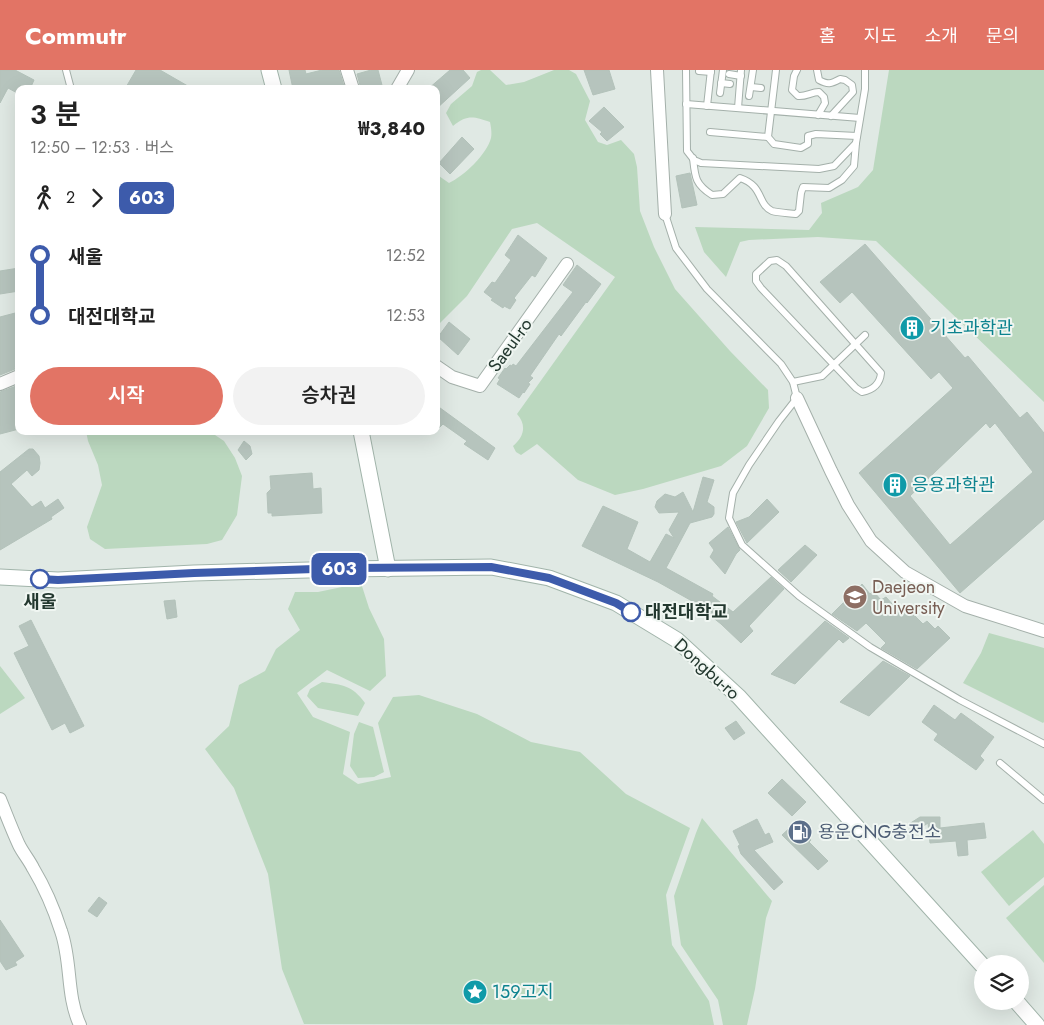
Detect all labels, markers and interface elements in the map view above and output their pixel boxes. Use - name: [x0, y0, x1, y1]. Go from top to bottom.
- text: Commutr: [25, 18, 127, 53]
- text: 홈: [819, 23, 836, 49]
- text: 지도: [864, 23, 897, 49]
- text: 소개: [925, 23, 958, 49]
- text: 문의: [986, 23, 1019, 49]
- text: 3 분: [30, 94, 81, 135]
- text: ₩3,840: [358, 115, 425, 142]
- text: 12:50 – 12:53 · 버스: [30, 136, 174, 159]
- icon: walk: [30, 184, 58, 212]
- icon: forward: [83, 184, 111, 212]
- text: 603: [129, 185, 164, 211]
- text: 2: [66, 186, 75, 209]
- text: 새울: [68, 243, 103, 270]
- text: 12:52: [386, 244, 425, 267]
- text: 대전대학교: [68, 303, 155, 330]
- text: 12:53: [386, 304, 425, 327]
- street label: Saeul-ro: [482, 313, 539, 377]
- building icon: 기초과학관: [899, 315, 925, 341]
- place label: 기초과학관: [930, 315, 1013, 341]
- button: 시작: [30, 367, 223, 425]
- button: 승차권: [233, 367, 425, 425]
- building icon: 응용과학관: [882, 472, 908, 498]
- place label: 응용과학관: [912, 472, 995, 498]
- line badge: 603: [310, 553, 368, 585]
- text: 603: [321, 556, 357, 582]
- marker: 새울: [30, 569, 50, 589]
- place label: Daejeon University: [872, 574, 945, 621]
- school or university icon: Daejeon University: [842, 584, 868, 610]
- place label: 새울: [23, 589, 57, 615]
- place label: 대전대학교: [645, 599, 728, 625]
- marker: 대전대학교: [621, 602, 641, 622]
- street label: Dongbu-ro: [668, 632, 746, 706]
- fuel station icon: 용운CNG충전소: [787, 819, 813, 845]
- place label: 용운CNG충전소: [818, 819, 941, 845]
- map controls: [974, 955, 1029, 1010]
- button: layers: [974, 955, 1029, 1010]
- place icon: 159고지: [462, 979, 488, 1005]
- place label: 159고지: [492, 979, 554, 1005]

